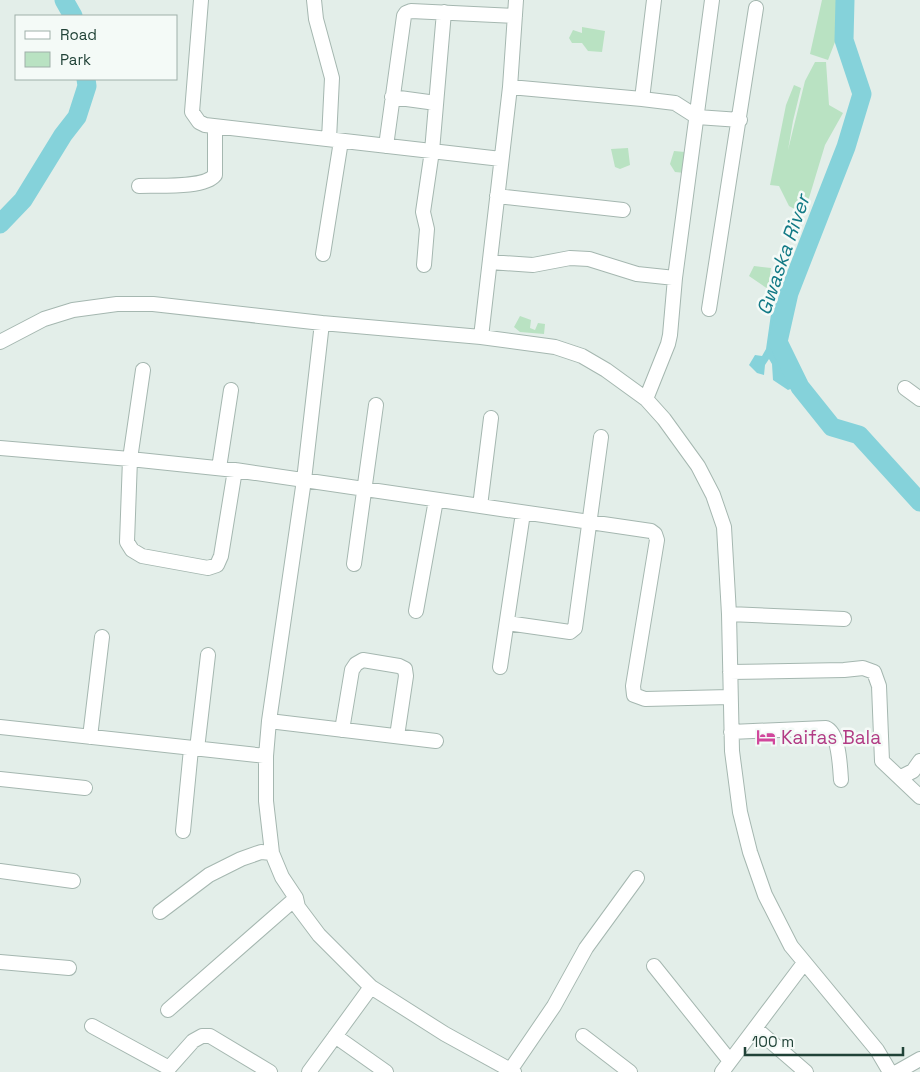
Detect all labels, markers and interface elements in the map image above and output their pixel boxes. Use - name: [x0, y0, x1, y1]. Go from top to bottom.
- legend: [15, 15, 178, 80]
- text: Road: [60, 25, 97, 44]
- text: Park: [60, 50, 91, 69]
- water label: Gwaska River: [750, 189, 817, 319]
- place label: Kaifas Bala: [781, 725, 881, 750]
- hotel icon: Kaifas Bala: [755, 726, 777, 748]
- scale bar: [745, 1024, 902, 1056]
- text: 100 m: [752, 1032, 794, 1051]

